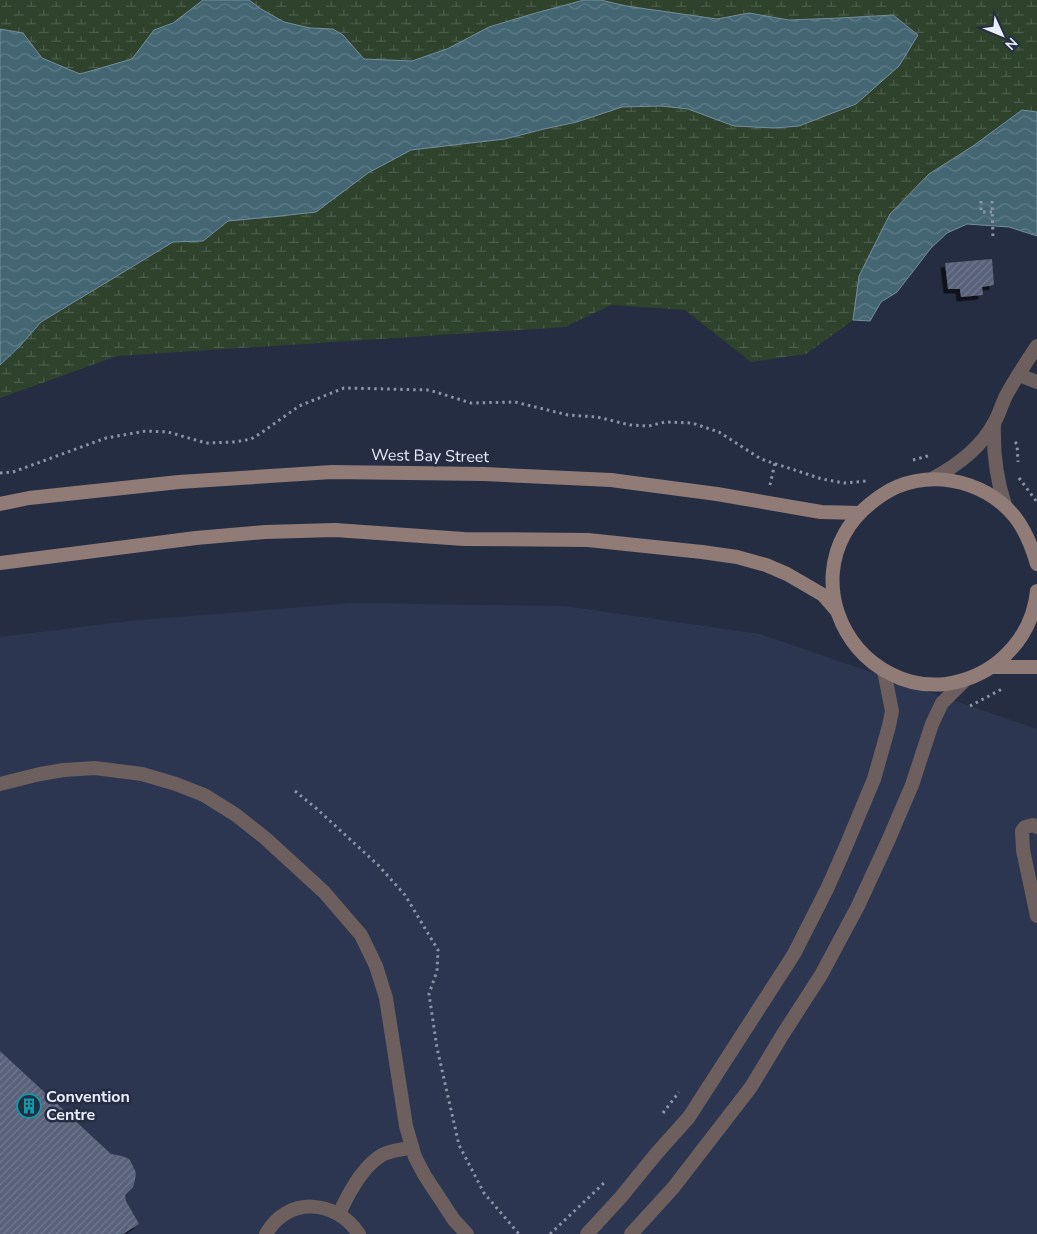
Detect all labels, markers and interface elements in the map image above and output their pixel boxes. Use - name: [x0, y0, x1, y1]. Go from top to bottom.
- north arrow: [977, 10, 1027, 60]
- text: N: [1001, 33, 1021, 54]
- street label: West Bay Street: [371, 444, 489, 468]
- place label: Convention Centre: [46, 1086, 130, 1126]
- building icon: Convention Centre: [16, 1093, 42, 1119]

